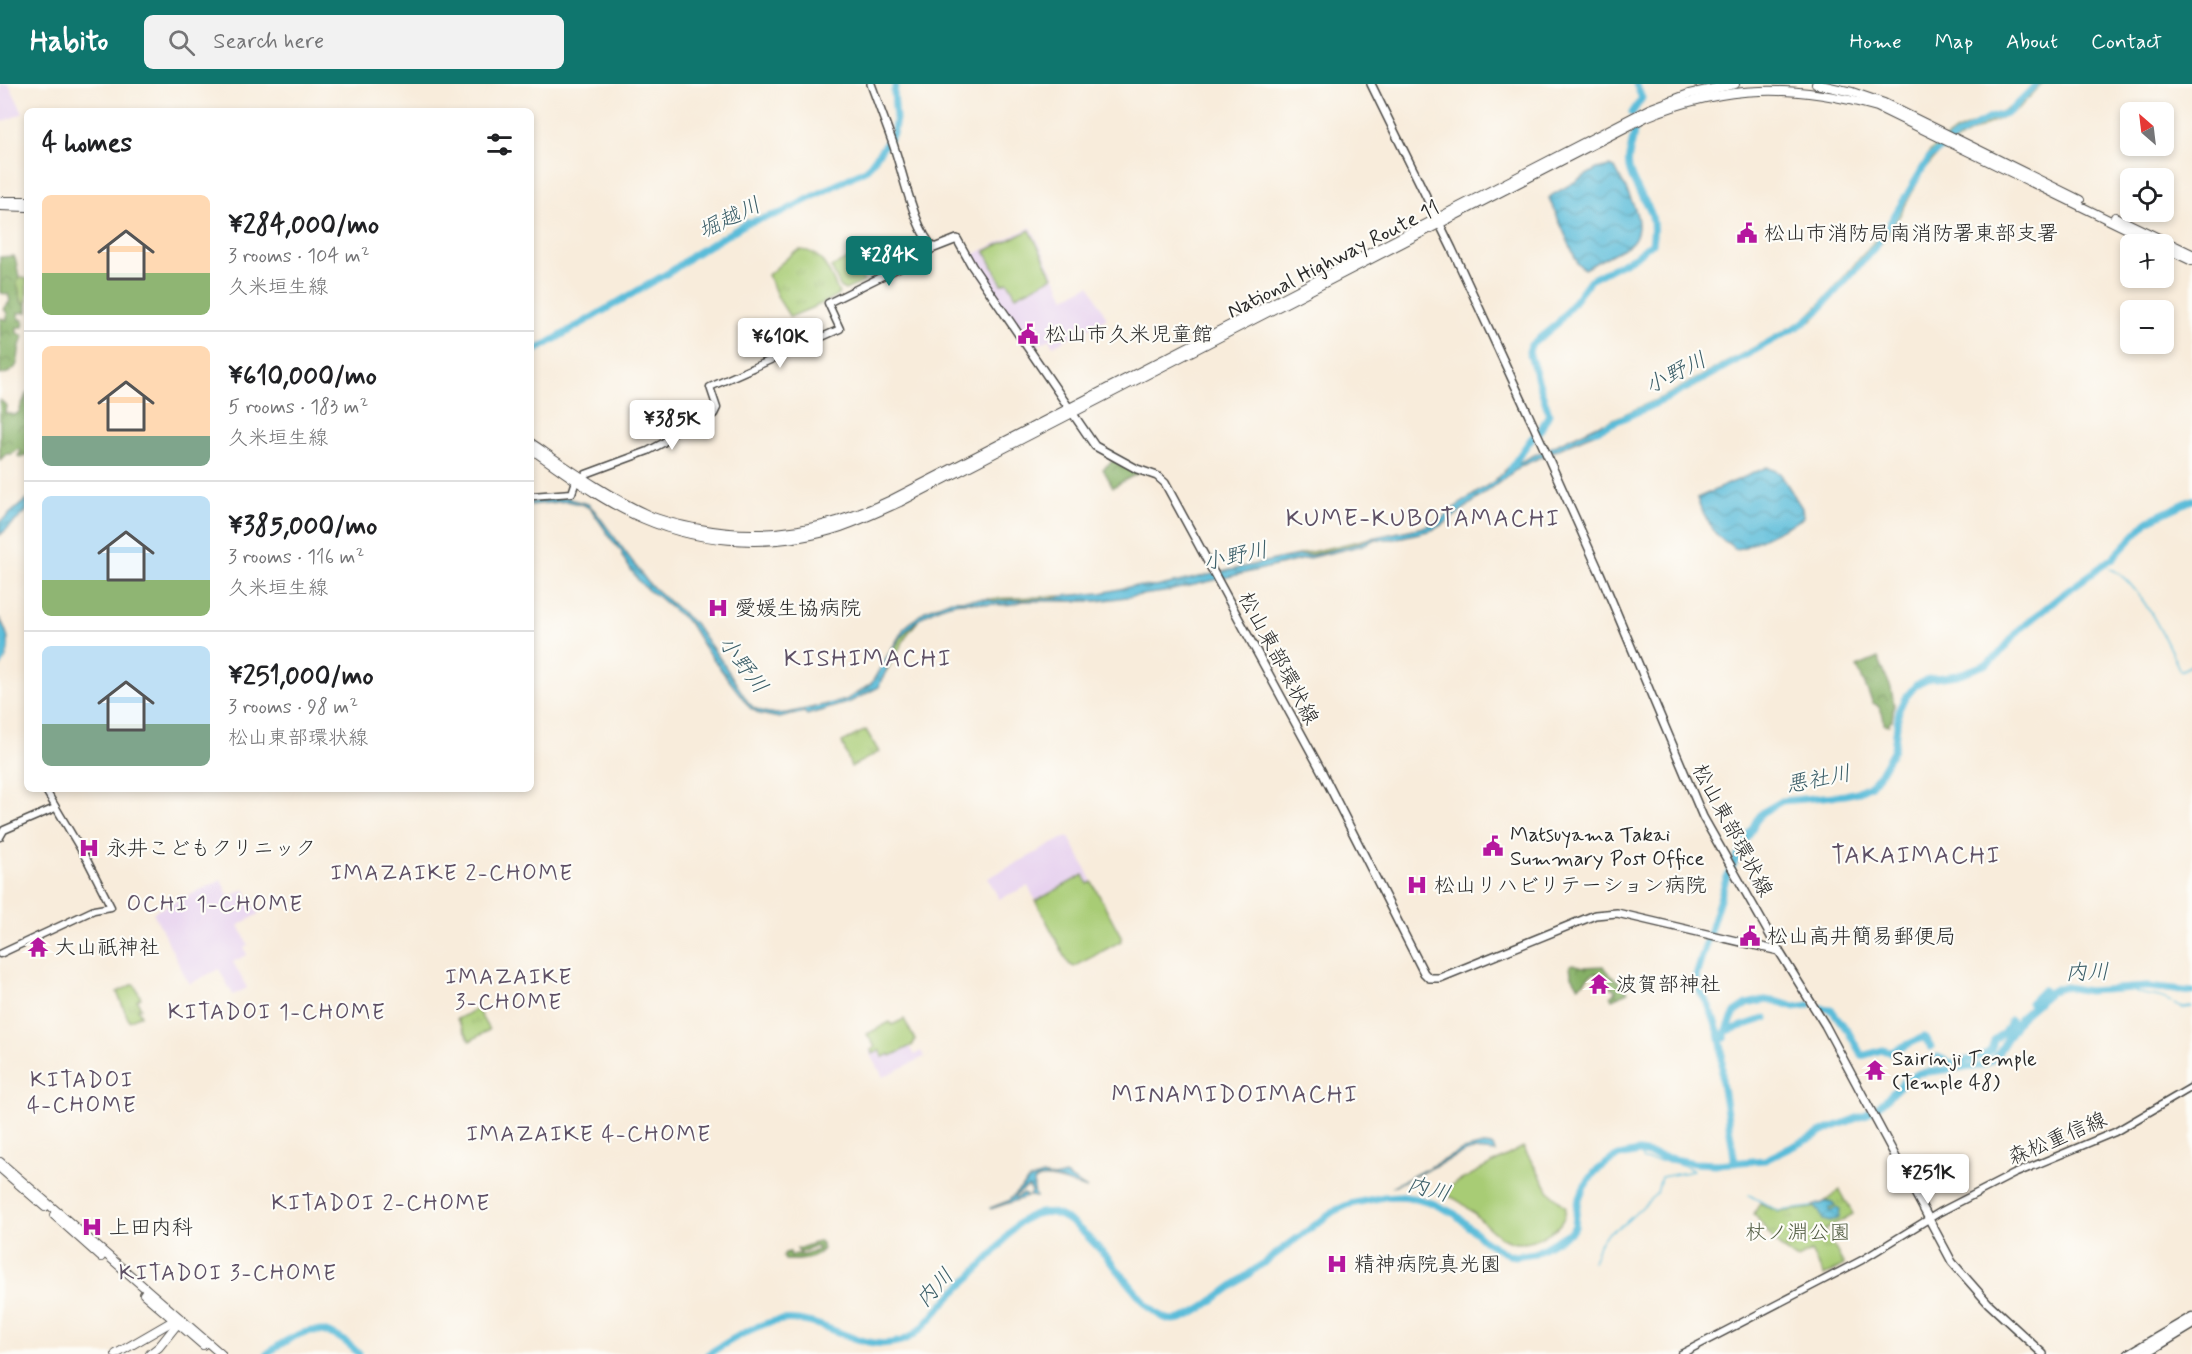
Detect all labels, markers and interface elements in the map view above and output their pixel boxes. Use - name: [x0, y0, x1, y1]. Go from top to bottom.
- search box: [144, 15, 564, 69]
- text: Habito: [30, 24, 108, 61]
- icon: search: [165, 26, 198, 59]
- text: Search here: [213, 28, 324, 56]
- text: Home: [1850, 28, 1902, 56]
- text: Map: [1935, 28, 1973, 56]
- text: About: [2006, 28, 2058, 56]
- text: Contact: [2091, 28, 2162, 56]
- north arrow: [2120, 102, 2174, 156]
- map controls: [2120, 102, 2174, 354]
- text: 4 homes: [42, 127, 132, 161]
- icon: filters: [483, 128, 516, 161]
- button: locate: [2120, 168, 2174, 222]
- water label: 堀越川: [694, 192, 766, 246]
- street label: National Highway Route 11: [1222, 194, 1444, 326]
- text: ¥284,000/mo: [228, 209, 379, 243]
- icon: home: [90, 219, 162, 291]
- place label: 松山市消防局南消防署東部支署: [1764, 220, 2058, 248]
- public building icon: 松山市消防局南消防署東部支署: [1735, 221, 1759, 245]
- button: +: [2120, 234, 2174, 288]
- pin: ¥284K: [847, 236, 931, 287]
- text: ¥284K: [860, 242, 918, 269]
- text: 3 rooms · 104 m²: [228, 243, 370, 270]
- text: 久米垣生線: [228, 274, 328, 301]
- button: −: [2120, 300, 2174, 354]
- pin: ¥610K: [738, 318, 822, 369]
- place label: 松山市久米児童館: [1045, 321, 1213, 349]
- public building icon: 松山市久米児童館: [1016, 322, 1040, 346]
- text: ¥610K: [752, 324, 808, 351]
- water label: 小野川: [1640, 346, 1712, 401]
- text: ¥610,000/mo: [228, 360, 377, 394]
- icon: home: [90, 370, 162, 442]
- text: 5 rooms · 183 m²: [228, 394, 368, 421]
- pin: ¥385K: [630, 400, 714, 451]
- text: ¥385K: [644, 406, 700, 433]
- text: 久米垣生線: [228, 425, 328, 452]
- district label: KUME-KUBOTAMACHI: [1286, 504, 1560, 535]
- text: ¥385,000/mo: [228, 510, 377, 544]
- icon: home: [90, 520, 162, 592]
- water label: 小野川: [1200, 536, 1271, 578]
- text: 3 rooms · 116 m²: [228, 544, 364, 571]
- text: 久米垣生線: [228, 575, 328, 602]
- street label: 松山東部環状線: [1231, 587, 1325, 730]
- place label: 愛媛生協病院: [735, 595, 861, 623]
- hospital icon: 愛媛生協病院: [706, 596, 730, 620]
- water label: 小野川: [711, 630, 773, 700]
- district label: KISHIMACHI: [784, 644, 952, 675]
- text: ¥251,000/mo: [228, 660, 374, 694]
- icon: home: [90, 670, 162, 742]
- text: 3 rooms · 98 m²: [228, 694, 358, 721]
- text: 松山東部環状線: [228, 725, 368, 752]
- street label: 松山東部環状線: [1685, 759, 1779, 902]
- water label: 悪社川: [1783, 760, 1853, 800]
- place label: Matsuyama Takai Summary Post Office: [1510, 821, 1705, 873]
- public building icon: Matsuyama Takai Summary Post Office: [1481, 834, 1505, 858]
- place label: 永井こどもクリニック: [106, 835, 316, 863]
- hospital icon: 永井こどもクリニック: [77, 836, 101, 860]
- district label: TAKAIMACHI: [1831, 841, 2001, 872]
- district label: IMAZAIKE 2-CHOME: [330, 860, 574, 888]
- place label: 松山リハビリテーション病院: [1434, 872, 1707, 900]
- hospital icon: 松山リハビリテーション病院: [1405, 873, 1429, 897]
- district label: OCHI 1-CHOME: [126, 891, 304, 919]
- place label: 松山高井簡易郵便局: [1767, 923, 1956, 951]
- public building icon: 松山高井簡易郵便局: [1738, 924, 1762, 948]
- place label: 大山祇神社: [55, 934, 160, 962]
- temple icon: 大山祇神社: [26, 935, 50, 959]
- water label: 内川: [2065, 959, 2109, 987]
- district label: IMAZAIKE 3-CHOME: [445, 964, 573, 1017]
- place label: 波賀部神社: [1616, 971, 1721, 999]
- temple icon: 波賀部神社: [1587, 972, 1611, 996]
- district label: KITADOI 1-CHOME: [168, 999, 386, 1027]
- place label: Sairinji Temple (Temple 48): [1892, 1045, 2037, 1097]
- temple icon: Sairinji Temple (Temple 48): [1863, 1058, 1887, 1082]
- district label: KITADOI 4-CHOME: [27, 1067, 137, 1120]
- district label: MINAMIDOIMACHI: [1112, 1080, 1358, 1111]
- street label: 森松重信線: [2004, 1106, 2111, 1172]
- district label: IMAZAIKE 4-CHOME: [466, 1121, 712, 1149]
- pin: ¥251K: [1886, 1154, 1970, 1205]
- text: ¥251K: [1901, 1160, 1955, 1187]
- water label: 内川: [1404, 1171, 1453, 1209]
- district label: KITADOI 2-CHOME: [271, 1190, 491, 1218]
- place label: 上田内科: [109, 1214, 193, 1242]
- hospital icon: 上田内科: [80, 1215, 104, 1239]
- park label: 杖ノ淵公園: [1746, 1219, 1851, 1247]
- place label: 精神病院真光園: [1354, 1251, 1501, 1279]
- hospital icon: 精神病院真光園: [1325, 1252, 1349, 1276]
- district label: KITADOI 3-CHOME: [119, 1260, 337, 1288]
- water label: 内川: [910, 1263, 961, 1314]

